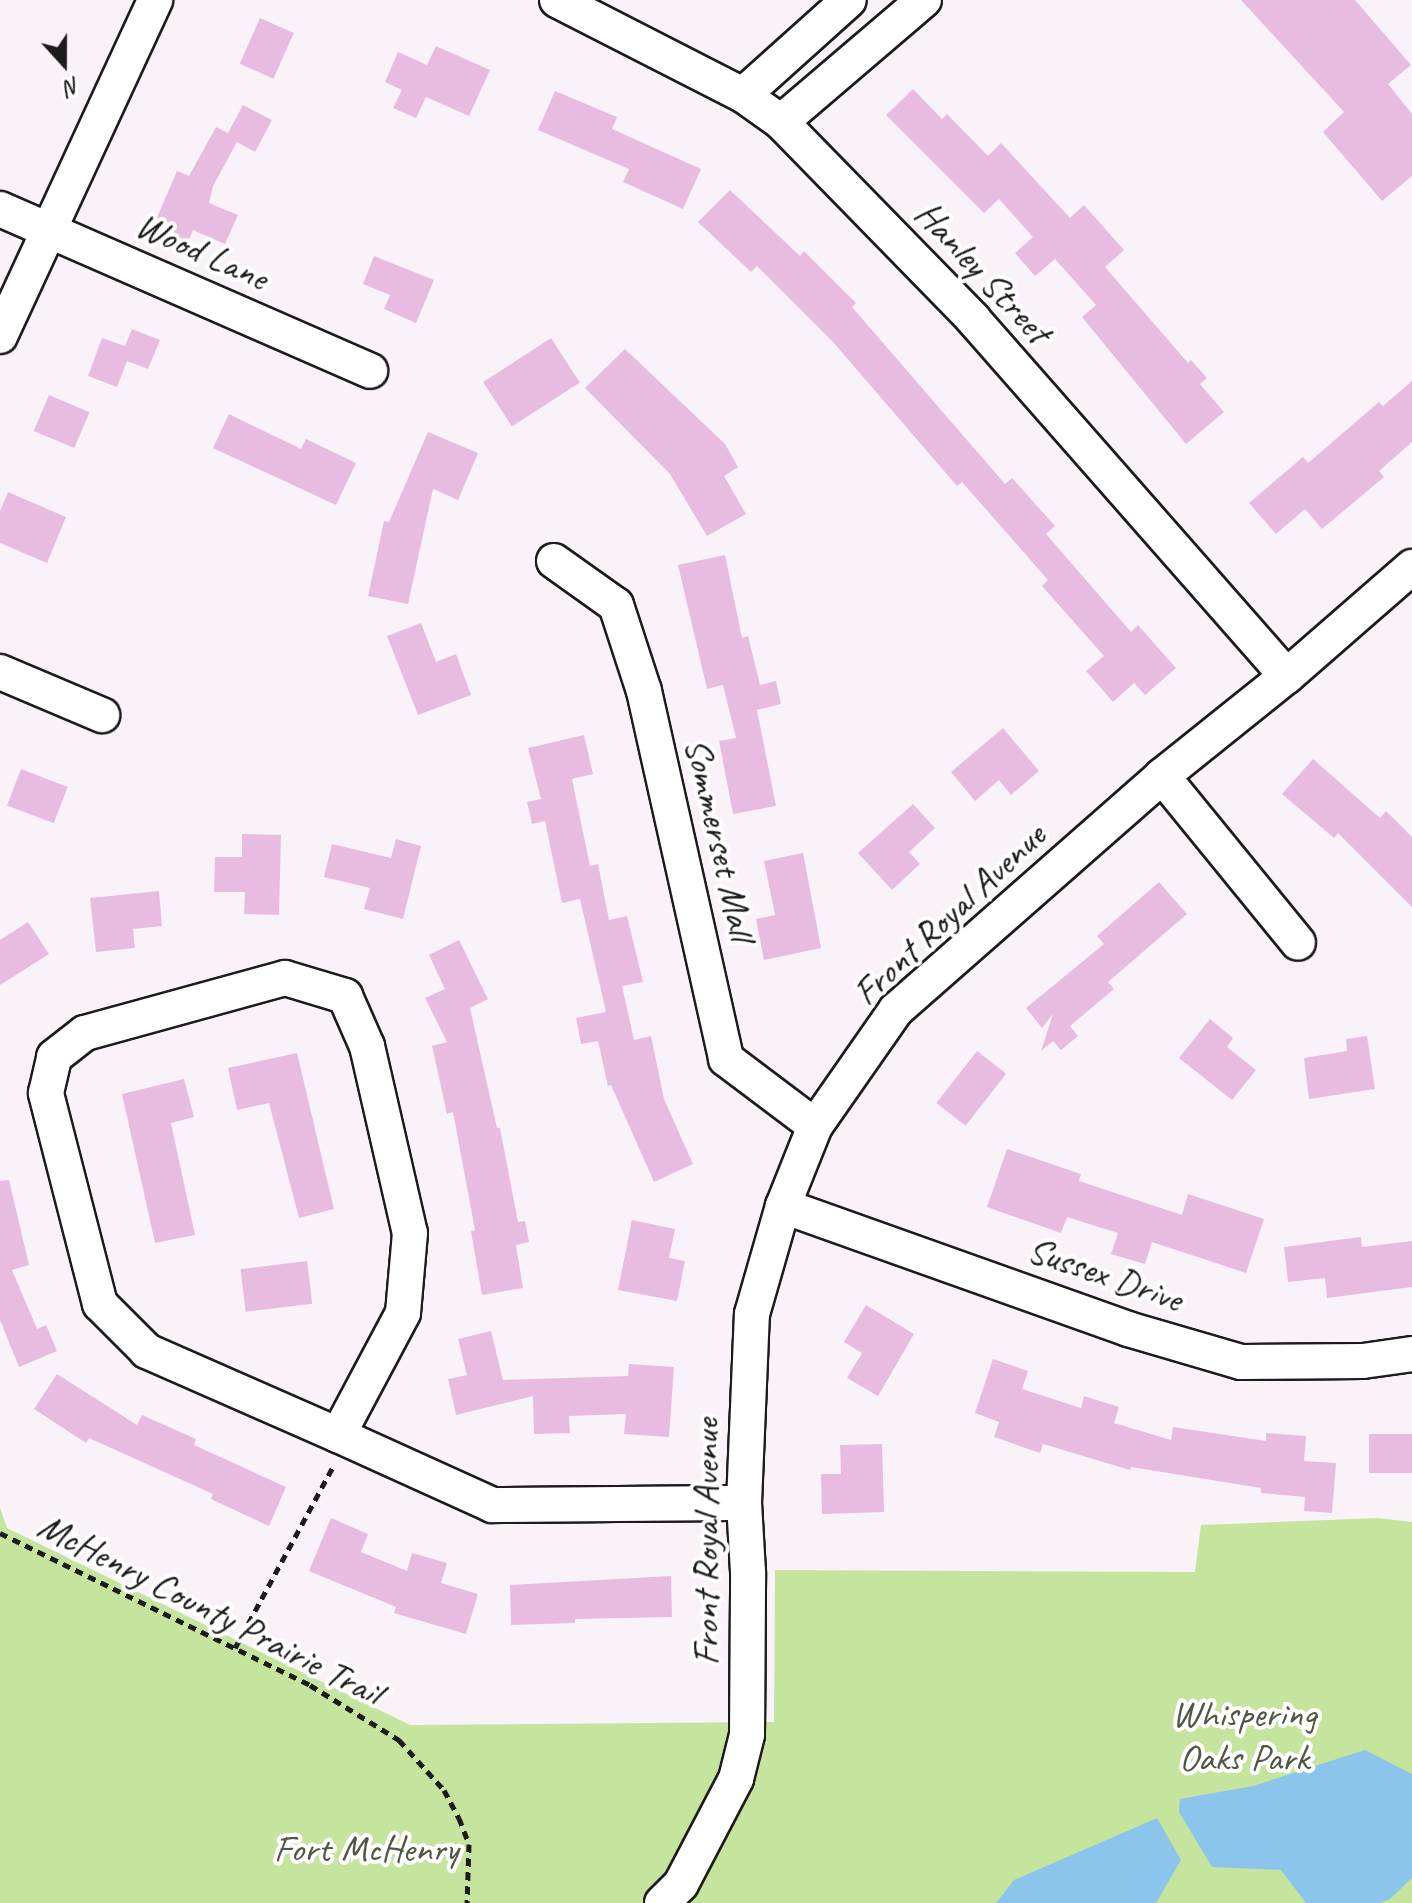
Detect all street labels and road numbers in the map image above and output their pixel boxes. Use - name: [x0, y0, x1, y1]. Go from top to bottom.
- street label: Hanley Street: [905, 191, 1061, 353]
- street label: Wood Lane: [129, 202, 275, 300]
- street label: Sommerset Mall: [675, 734, 765, 944]
- street label: Front Royal Avenue: [843, 813, 1055, 1015]
- street label: Sussex Drive: [1022, 1226, 1188, 1322]
- street label: Front Royal Avenue: [683, 1418, 729, 1666]
- street label: McHenry County Prairie Trail: [30, 1502, 390, 1716]

